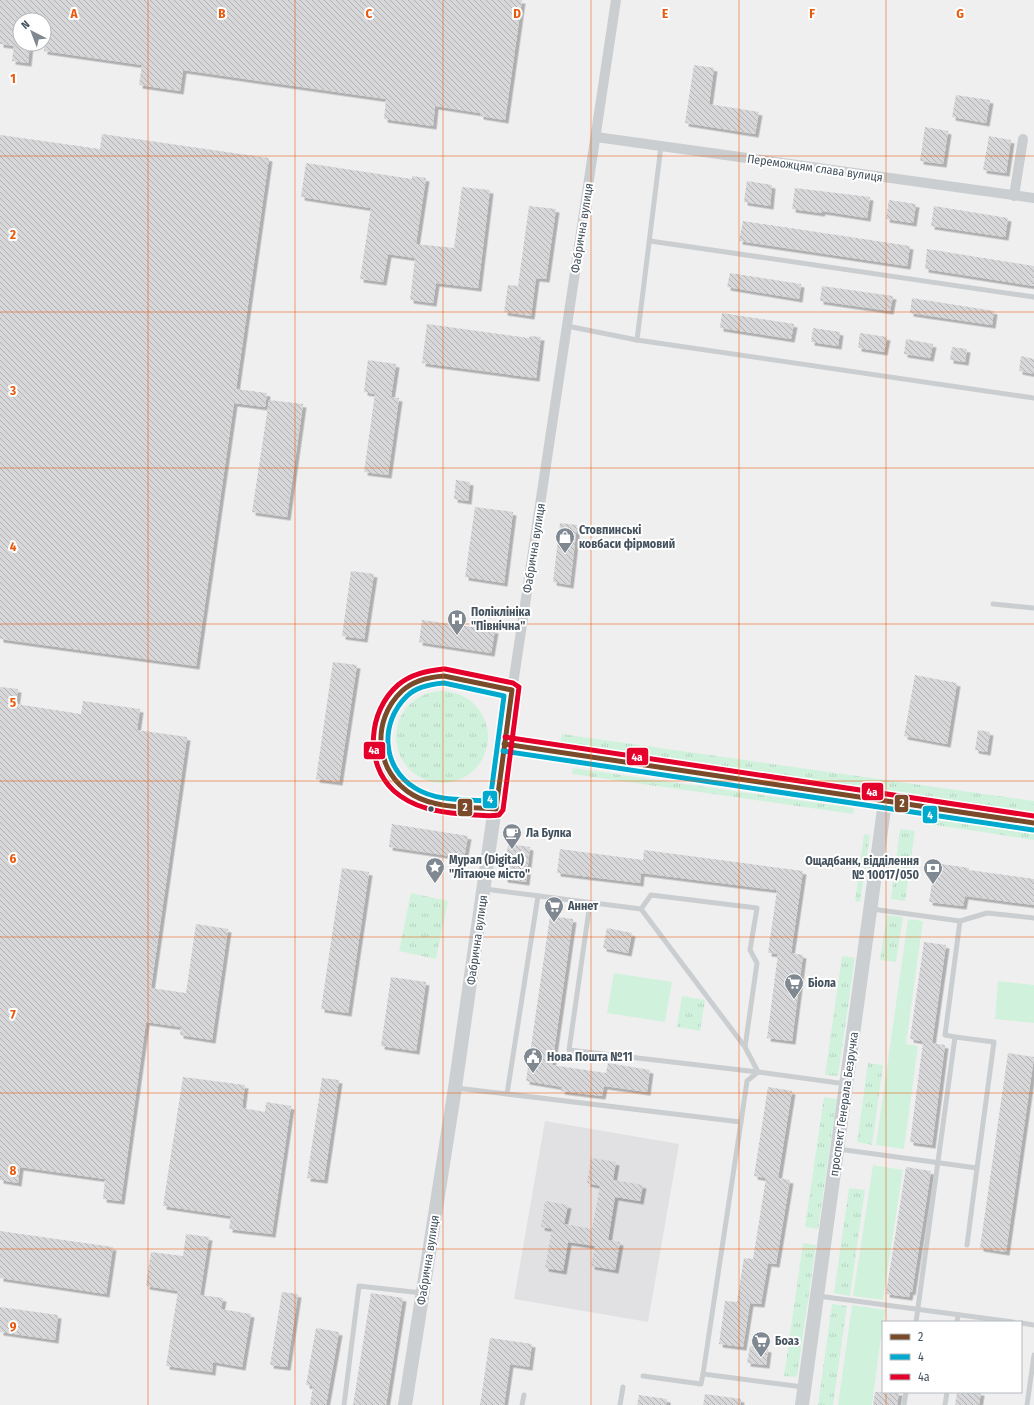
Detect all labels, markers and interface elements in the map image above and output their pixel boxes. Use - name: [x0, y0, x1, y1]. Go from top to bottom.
- text: A: [69, 6, 78, 21]
- text: B: [218, 6, 226, 21]
- text: C: [366, 6, 373, 21]
- text: D: [513, 6, 521, 21]
- text: E: [662, 6, 668, 21]
- text: F: [809, 6, 815, 21]
- text: G: [956, 6, 964, 21]
- north arrow: [12, 12, 52, 52]
- text: N: [19, 18, 32, 32]
- text: 1: [10, 71, 16, 86]
- street label: Переможцям слава вулиця: [746, 152, 884, 184]
- street label: Фабрична вулиця: [568, 182, 596, 274]
- text: 2: [9, 227, 16, 242]
- text: 3: [9, 383, 16, 398]
- street label: Фабрична вулиця: [520, 502, 548, 594]
- place label: Стовпинські ковбаси фірмовий: [579, 523, 675, 551]
- shop icon: Стовпинські ковбаси фірмовий: [554, 526, 576, 554]
- text: 4: [10, 539, 17, 554]
- place label: Поліклініка "Північна": [471, 605, 530, 633]
- hospital icon: Поліклініка "Північна": [446, 608, 468, 636]
- text: 5: [10, 695, 16, 710]
- line badge: 4а: [363, 741, 386, 760]
- text: 4а: [368, 744, 380, 757]
- line badge: 4а: [626, 747, 649, 766]
- text: 4а: [631, 751, 643, 764]
- line badge: 4а: [861, 782, 884, 801]
- text: 4а: [866, 786, 878, 799]
- line badge: 4: [482, 790, 498, 809]
- text: 4: [487, 793, 493, 806]
- line badge: 2: [894, 794, 909, 813]
- text: 2: [898, 797, 905, 810]
- line badge: 2: [457, 798, 473, 817]
- text: 2: [461, 801, 468, 814]
- unlabelled marker: [426, 804, 436, 814]
- line badge: 4: [922, 805, 938, 824]
- text: 4: [927, 809, 933, 822]
- cafe icon: Ла Булка: [501, 822, 523, 850]
- place label: Ла Булка: [526, 826, 572, 840]
- text: 6: [10, 851, 17, 866]
- place label: Мурал (Digital) "Літаюче місто": [449, 853, 530, 881]
- place label: Ощадбанк, відділення № 10017/050: [805, 854, 919, 882]
- place icon: Мурал (Digital) "Літаюче місто": [424, 856, 446, 884]
- bank icon: Ощадбанк, відділення № 10017/050: [922, 857, 944, 885]
- street label: Фабрична вулиця: [464, 894, 490, 986]
- supermarket icon: Аннет: [543, 895, 565, 923]
- place label: Аннет: [567, 899, 599, 913]
- supermarket icon: Біола: [783, 972, 805, 1000]
- place label: Біола: [808, 976, 836, 990]
- text: 7: [10, 1007, 16, 1022]
- street label: проспект Генерала Безручка: [827, 1031, 861, 1177]
- public building icon: Нова Пошта №11: [522, 1046, 544, 1074]
- place label: Нова Пошта №11: [547, 1050, 633, 1064]
- text: 8: [10, 1163, 17, 1178]
- street label: Фабрична вулиця: [414, 1214, 442, 1306]
- text: 9: [10, 1319, 17, 1334]
- legend: [882, 1321, 1022, 1393]
- supermarket icon: Боаз: [750, 1330, 772, 1358]
- text: 2: [918, 1330, 923, 1344]
- place label: Боаз: [775, 1334, 800, 1348]
- text: 4: [918, 1350, 924, 1364]
- text: 4а: [918, 1370, 930, 1384]

